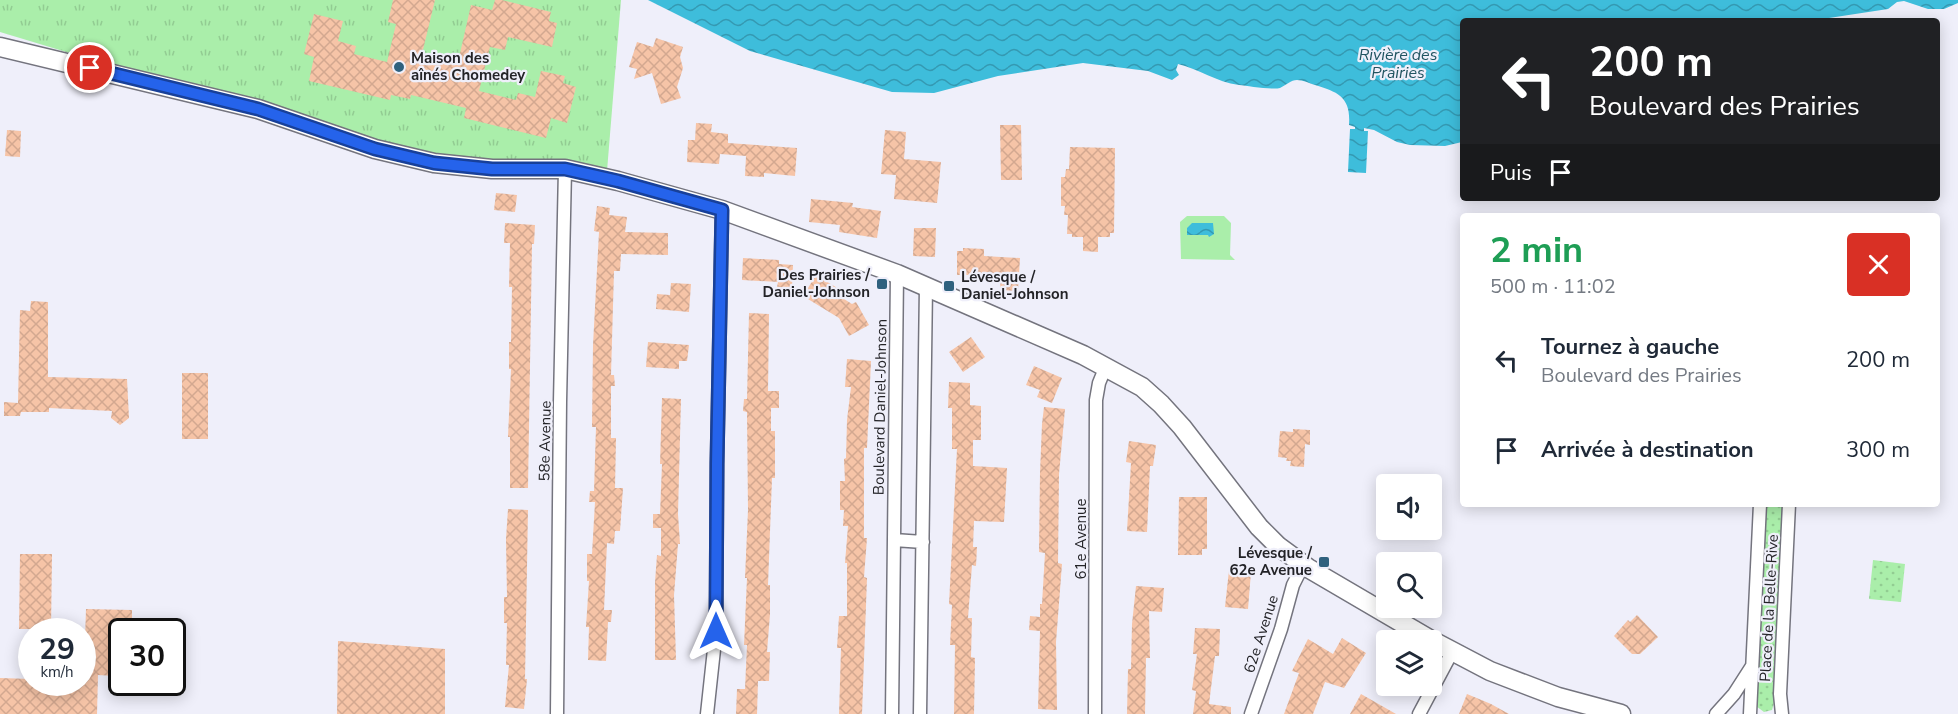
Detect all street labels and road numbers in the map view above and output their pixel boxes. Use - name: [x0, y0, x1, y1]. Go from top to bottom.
- street label: Boulevard Daniel-Johnson: [868, 319, 892, 495]
- street label: 58e Avenue: [534, 400, 556, 482]
- street label: 61e Avenue: [1071, 499, 1091, 579]
- street label: Place de la Belle-Rive: [1755, 534, 1783, 682]
- street label: 62e Avenue: [1239, 592, 1283, 676]

